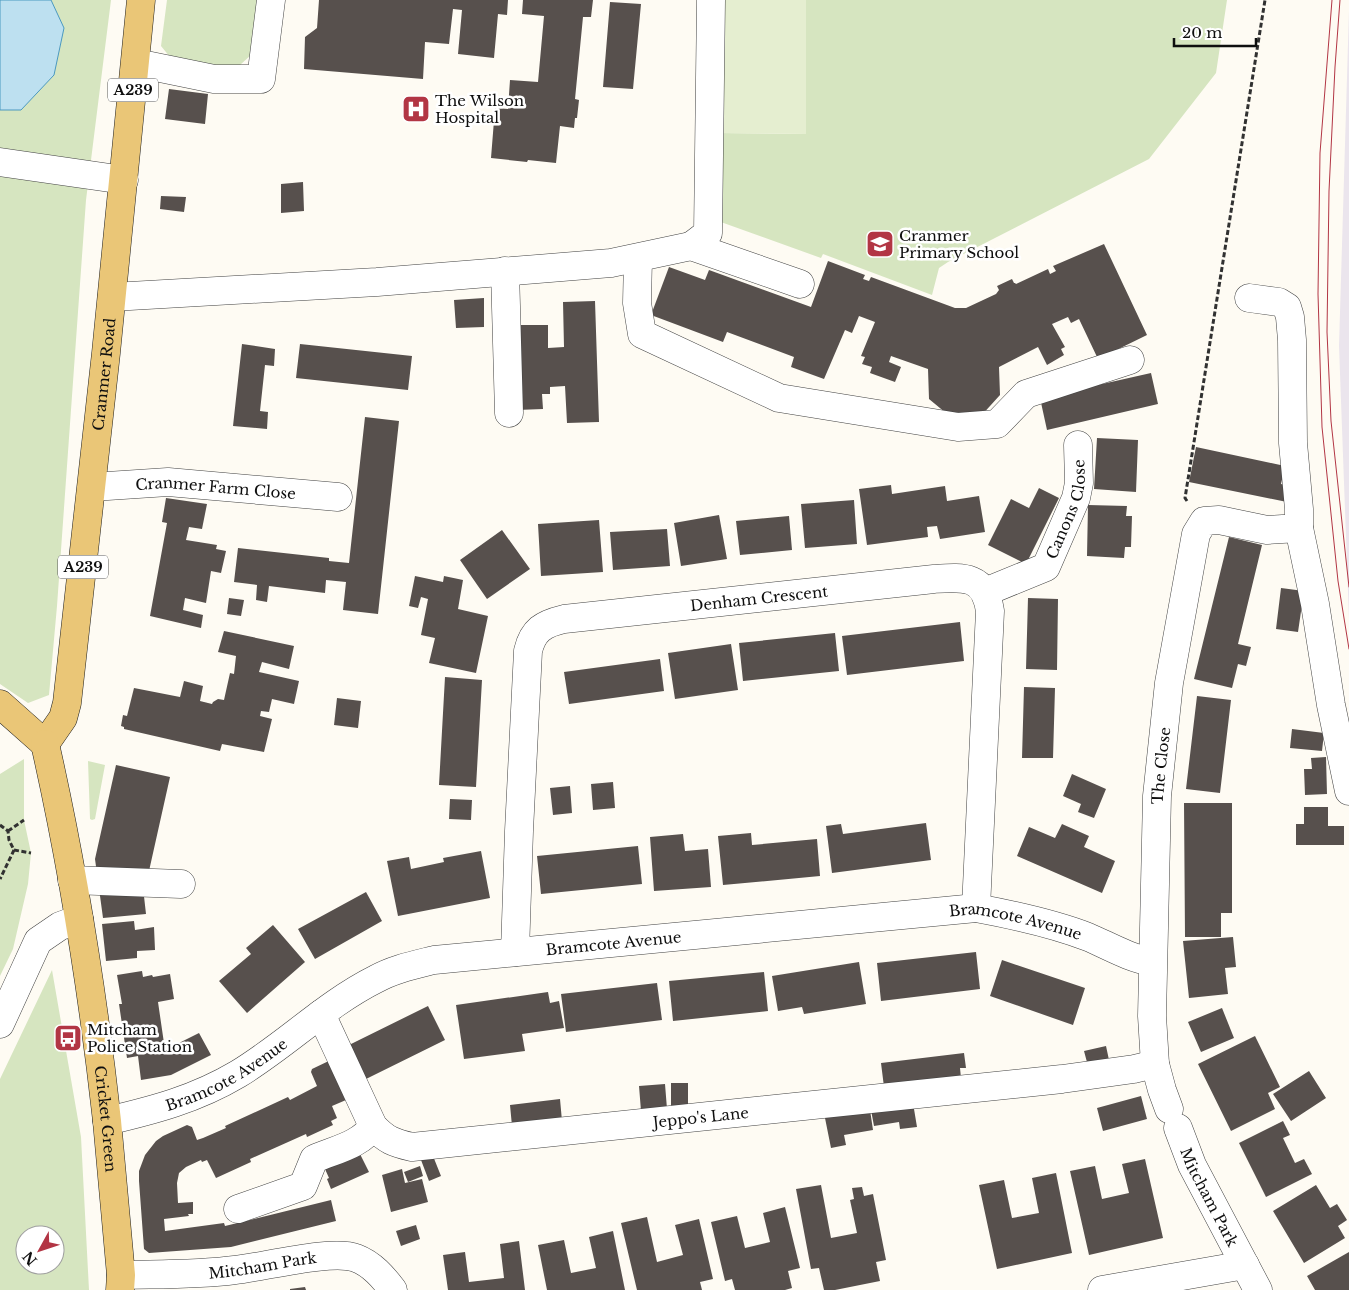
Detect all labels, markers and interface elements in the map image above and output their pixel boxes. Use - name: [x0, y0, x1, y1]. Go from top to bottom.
- scale bar: [1174, 15, 1256, 47]
- text: 20 m: [1182, 23, 1222, 42]
- road number: A239: [108, 78, 158, 102]
- place label: The Wilson Hospital: [435, 91, 524, 127]
- hospital icon: The Wilson Hospital: [401, 94, 431, 124]
- place label: Cranmer Primary School: [899, 226, 1019, 262]
- school or university icon: Cranmer Primary School: [865, 229, 895, 259]
- street label: Cranmer Road: [88, 317, 119, 432]
- street label: Canons Close: [1041, 459, 1089, 562]
- street label: Cranmer Farm Close: [135, 472, 297, 503]
- road number: A239: [58, 556, 108, 578]
- street label: Denham Crescent: [689, 581, 829, 615]
- street label: The Close: [1147, 726, 1174, 804]
- street label: Bramcote Avenue: [948, 899, 1085, 943]
- street label: Bramcote Avenue: [545, 927, 682, 959]
- place label: Mitcham Police Station: [87, 1020, 192, 1056]
- bus stop icon: Mitcham Police Station: [53, 1023, 83, 1053]
- street label: Bramcote Avenue: [163, 1034, 291, 1115]
- street label: Cricket Green: [91, 1064, 121, 1173]
- street label: Jeppo's Lane: [650, 1102, 750, 1131]
- street label: Mitcham Park: [1177, 1145, 1243, 1251]
- north arrow: [15, 1225, 65, 1275]
- street label: Mitcham Park: [208, 1247, 318, 1282]
- text: N: [19, 1248, 41, 1269]

